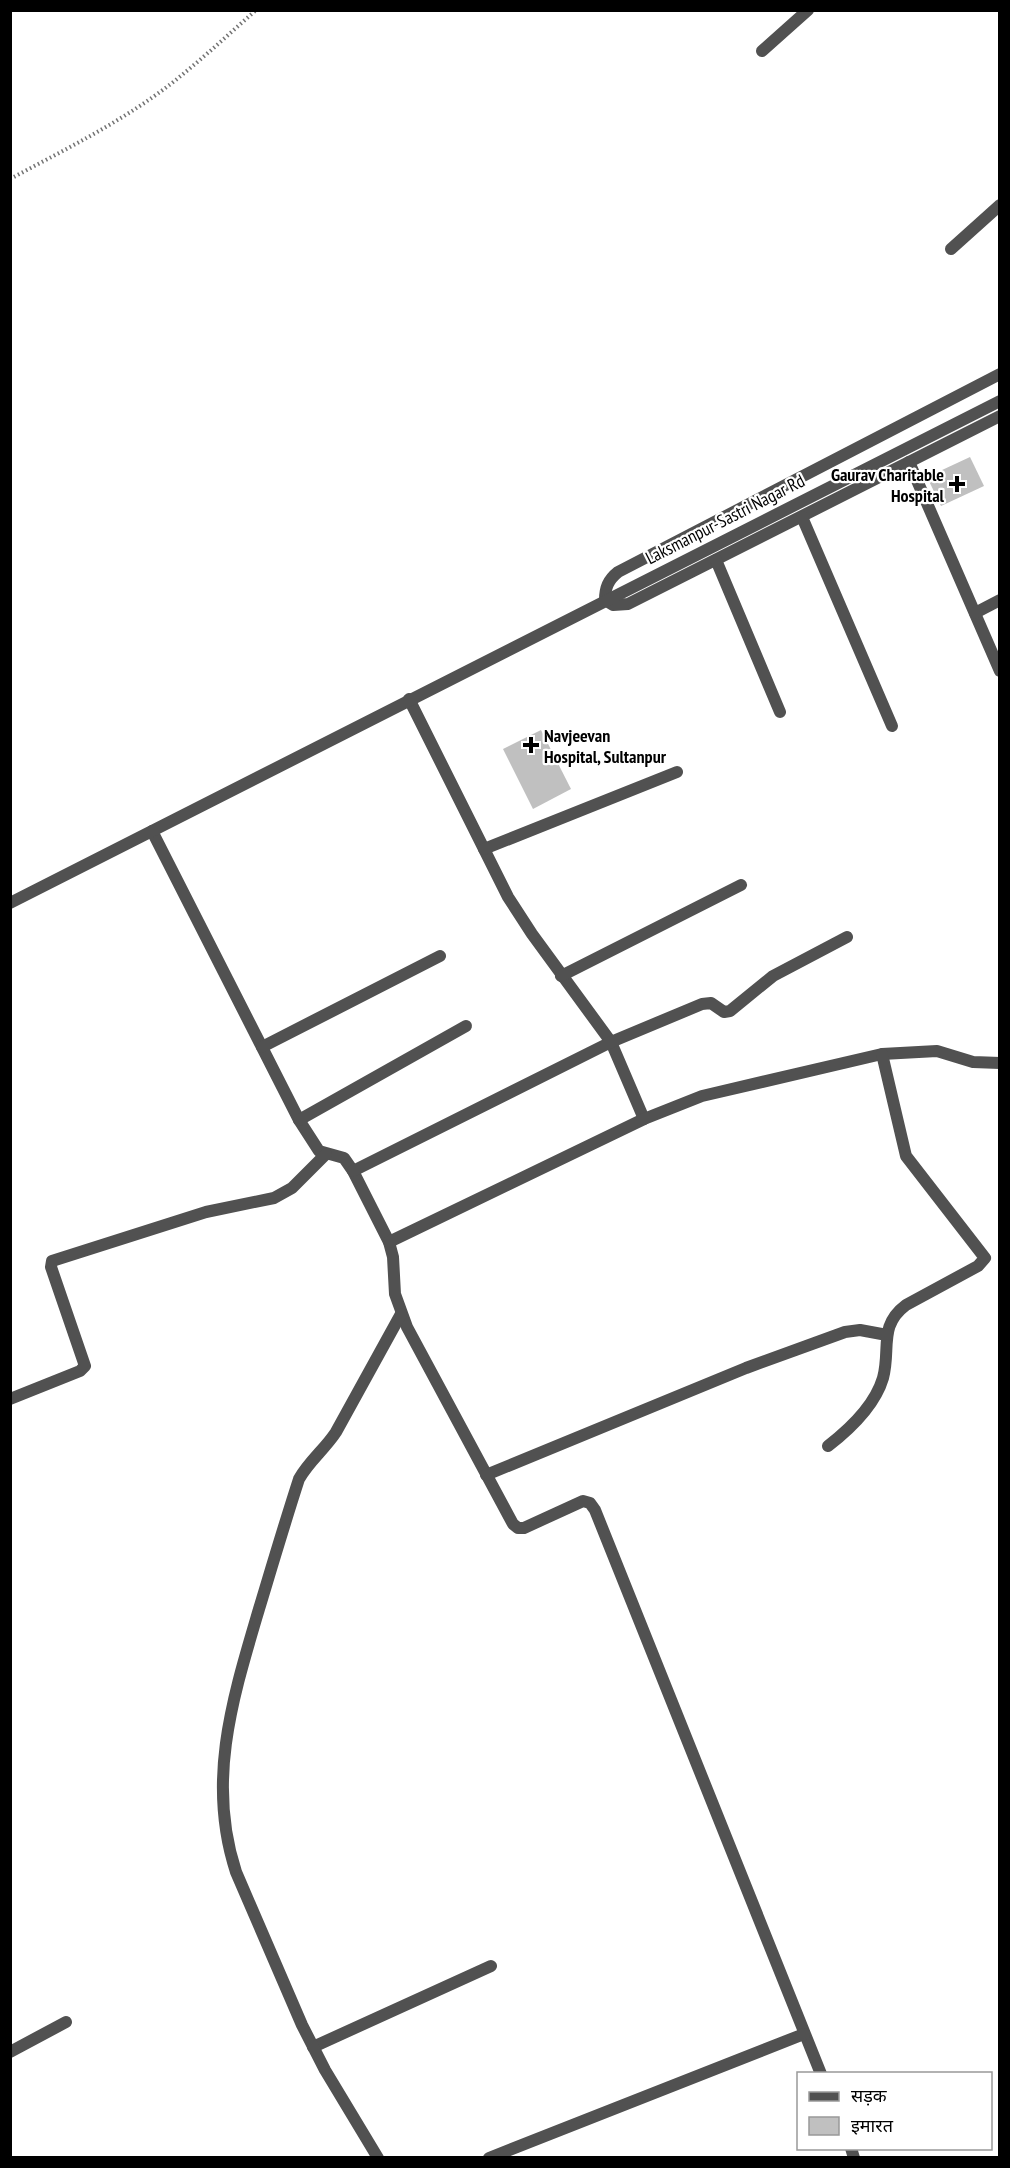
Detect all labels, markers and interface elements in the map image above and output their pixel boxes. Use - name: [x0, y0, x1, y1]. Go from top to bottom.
- place label: Gaurav Charitable Hospital: [831, 463, 945, 507]
- street label: Laksmanpur-Sastri Nagar Rd: [641, 469, 809, 569]
- marker: Gaurav Charitable Hospital: [948, 475, 966, 493]
- place label: Navjeevan Hospital, Sultanpur: [544, 724, 667, 768]
- marker: Navjeevan Hospital, Sultanpur: [522, 736, 540, 754]
- legend: [797, 2072, 992, 2150]
- text: सड़क: [851, 2084, 888, 2107]
- text: इमारत: [851, 2114, 894, 2137]

